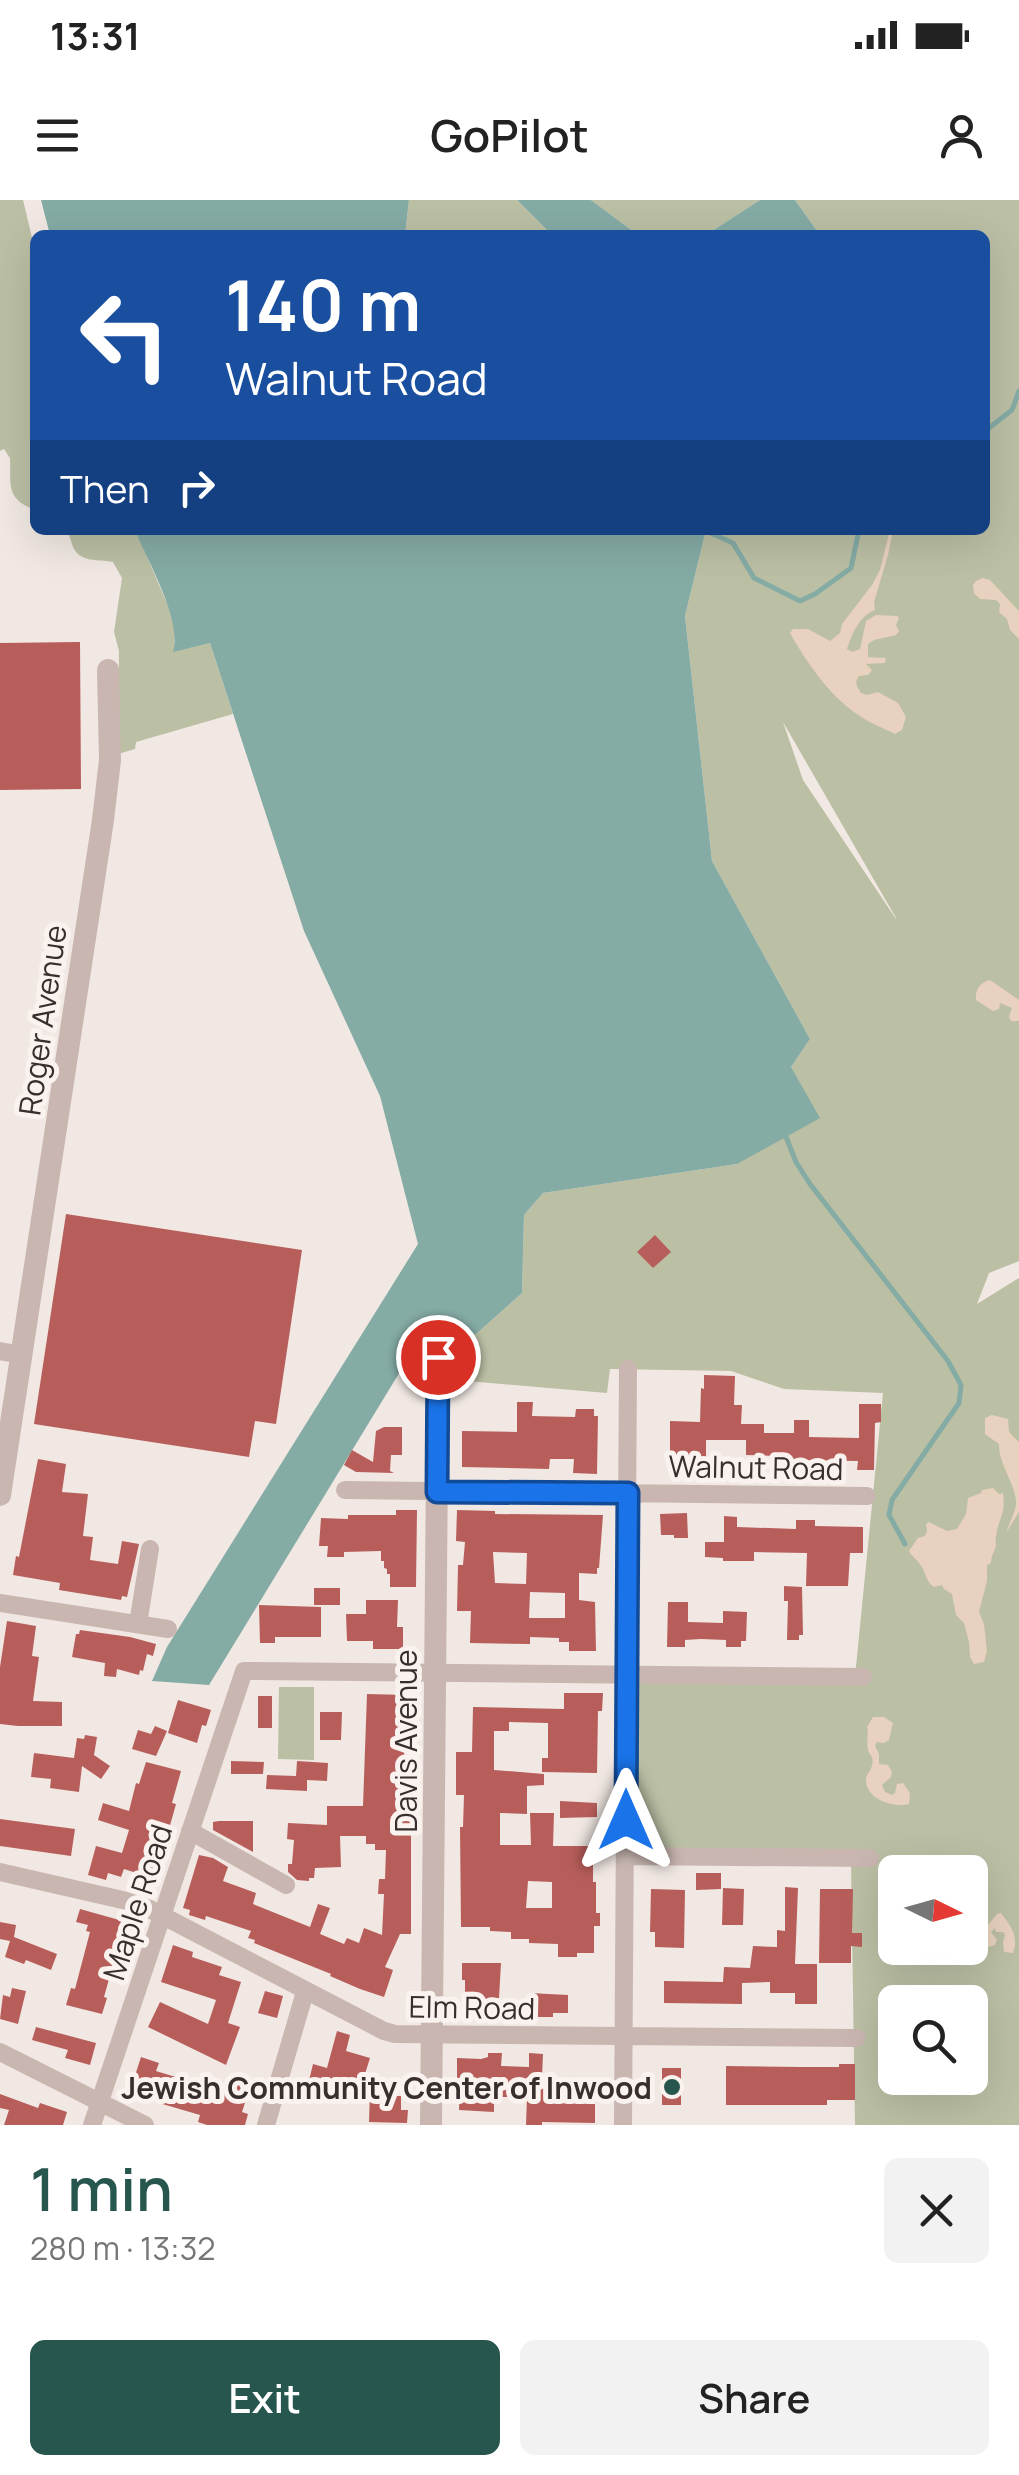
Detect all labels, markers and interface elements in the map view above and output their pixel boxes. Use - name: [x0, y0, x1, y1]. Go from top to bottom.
- text: 13:31: [50, 9, 141, 61]
- text: GoPilot: [430, 104, 589, 166]
- icon: menu: [30, 108, 85, 163]
- icon: person: [934, 108, 989, 163]
- text: 140 m: [225, 256, 421, 352]
- icon: left: [60, 270, 190, 400]
- text: Walnut Road: [225, 347, 488, 409]
- icon: right: [169, 460, 224, 515]
- text: Then: [60, 462, 149, 514]
- street label: Roger Avenue: [8, 922, 76, 1118]
- pin: [396, 1315, 481, 1400]
- icon: arrive: [411, 1330, 466, 1385]
- street label: Walnut Road: [668, 1445, 844, 1489]
- street label: Davis Avenue: [385, 1650, 426, 1832]
- position arrow: [574, 1768, 678, 1872]
- street label: Maple Road: [93, 1819, 181, 1985]
- north arrow: [878, 1855, 988, 1965]
- map controls: [878, 1855, 988, 2095]
- street label: Elm Road: [408, 1985, 536, 2029]
- button: search: [878, 1985, 988, 2095]
- place label: Jewish Community Center of Inwood: [121, 2067, 652, 2108]
- marker: Jewish Community Center of Inwood: [661, 2076, 683, 2098]
- text: 1 min: [30, 2147, 173, 2229]
- button: close: [884, 2158, 989, 2263]
- text: 280 m · 13:32: [30, 2226, 216, 2270]
- button: Exit: [30, 2340, 500, 2455]
- button: Share: [520, 2340, 989, 2455]

